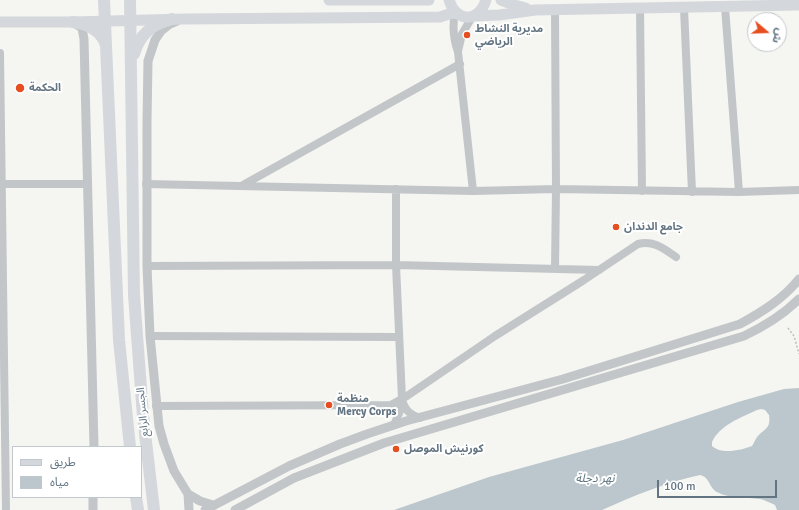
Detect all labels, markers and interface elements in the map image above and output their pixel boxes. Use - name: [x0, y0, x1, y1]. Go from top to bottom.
- north arrow: [747, 12, 787, 52]
- place label: مديرية النشاط الرياضي: [475, 22, 543, 48]
- text: ش: [769, 26, 786, 45]
- marker: مديرية النشاط الرياضي: [462, 30, 472, 40]
- place label: الحكمة: [29, 81, 61, 95]
- marker: الحكمة: [14, 82, 26, 94]
- place label: جامع الدندان: [624, 220, 683, 234]
- marker: جامع الدندان: [611, 222, 621, 232]
- street label: الجسر الرابع: [134, 387, 152, 437]
- place label: منظمة Mercy Corps: [337, 392, 396, 418]
- marker: منظمة Mercy Corps: [324, 400, 334, 410]
- place label: كورنيش الموصل: [404, 442, 483, 456]
- marker: كورنيش الموصل: [391, 444, 401, 454]
- legend: [12, 446, 142, 498]
- text: طريق: [50, 455, 76, 470]
- water label: نهر دجلة: [576, 472, 614, 486]
- scale bar: [659, 472, 779, 498]
- text: مياه: [50, 475, 69, 490]
- text: 100 m: [664, 479, 696, 494]

